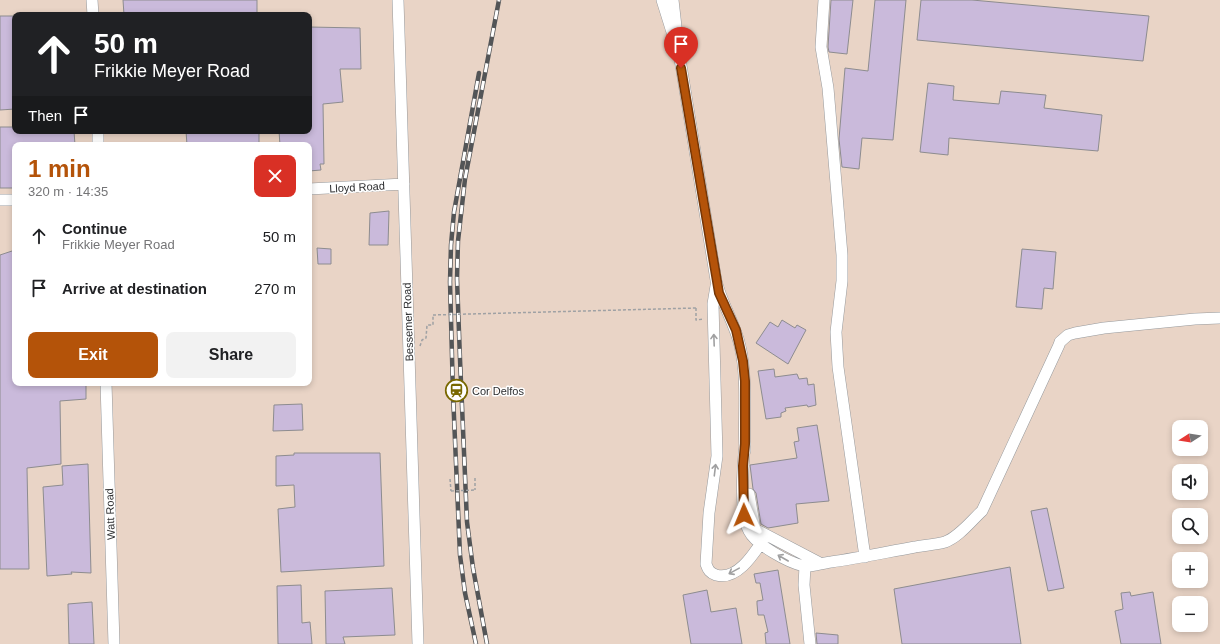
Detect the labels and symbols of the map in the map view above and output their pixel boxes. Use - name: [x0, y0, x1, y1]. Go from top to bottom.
- pin: [664, 27, 698, 68]
- street label: Lloyd Road: [329, 180, 385, 194]
- street label: Bessemer Road: [401, 282, 415, 362]
- one-way arrow: [711, 334, 718, 347]
- station icon: Cor Delfos: [444, 378, 470, 404]
- place label: Cor Delfos: [472, 385, 524, 397]
- north arrow: [1172, 420, 1208, 456]
- one-way arrow: [711, 464, 719, 477]
- street label: Watt Road: [103, 488, 117, 540]
- position arrow: [723, 494, 765, 536]
- one-way arrow: [777, 553, 789, 561]
- one-way arrow: [728, 568, 740, 576]

